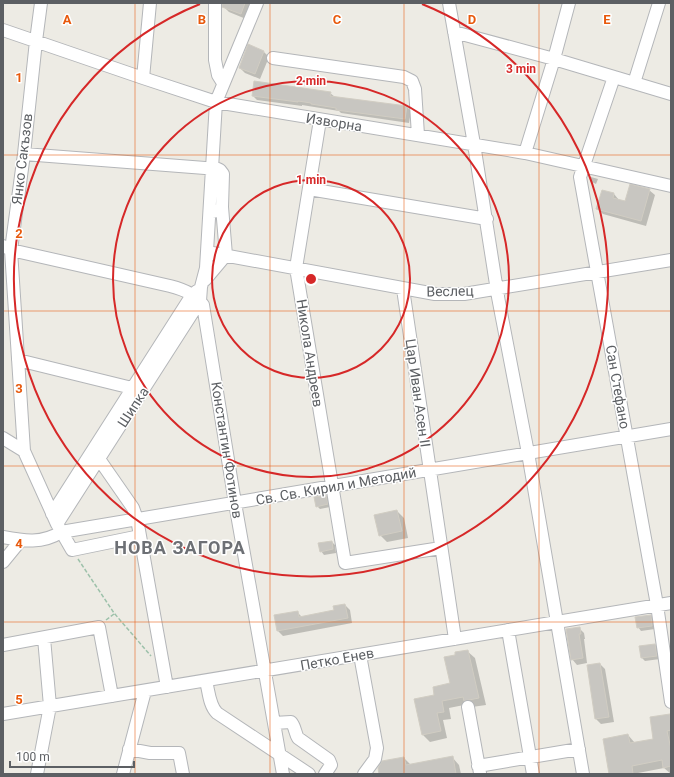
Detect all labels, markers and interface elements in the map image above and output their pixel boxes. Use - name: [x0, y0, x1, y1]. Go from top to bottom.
- text: A: [63, 12, 72, 27]
- text: B: [198, 12, 206, 27]
- text: C: [333, 12, 342, 27]
- text: D: [468, 12, 476, 27]
- text: E: [603, 12, 611, 27]
- text: 3 min: [506, 62, 536, 76]
- text: 1: [15, 70, 23, 85]
- text: 2 min: [296, 74, 326, 88]
- street label: Изворна: [305, 110, 363, 134]
- street label: Янко Сакъзов: [8, 112, 36, 206]
- text: 1 min: [296, 173, 326, 187]
- text: 2: [15, 226, 23, 241]
- centre of rings: [304, 272, 318, 286]
- street label: Веслец: [426, 283, 474, 299]
- street label: Никола Андреев: [294, 298, 326, 408]
- street label: Цар Иван Асен II: [402, 338, 434, 448]
- street label: Сан Стефано: [603, 344, 633, 430]
- street label: Константин Фотинов: [208, 380, 246, 520]
- text: 3: [15, 381, 23, 396]
- street label: Шипка: [114, 384, 152, 430]
- street label: Св. Св. Кирил и Методий: [255, 464, 417, 508]
- text: 4: [15, 536, 23, 551]
- district label: НОВА ЗАГОРА: [114, 537, 246, 558]
- street label: Петко Енев: [299, 645, 375, 673]
- text: 5: [15, 692, 23, 707]
- scale bar: [10, 743, 134, 769]
- text: 100 m: [16, 750, 50, 764]

